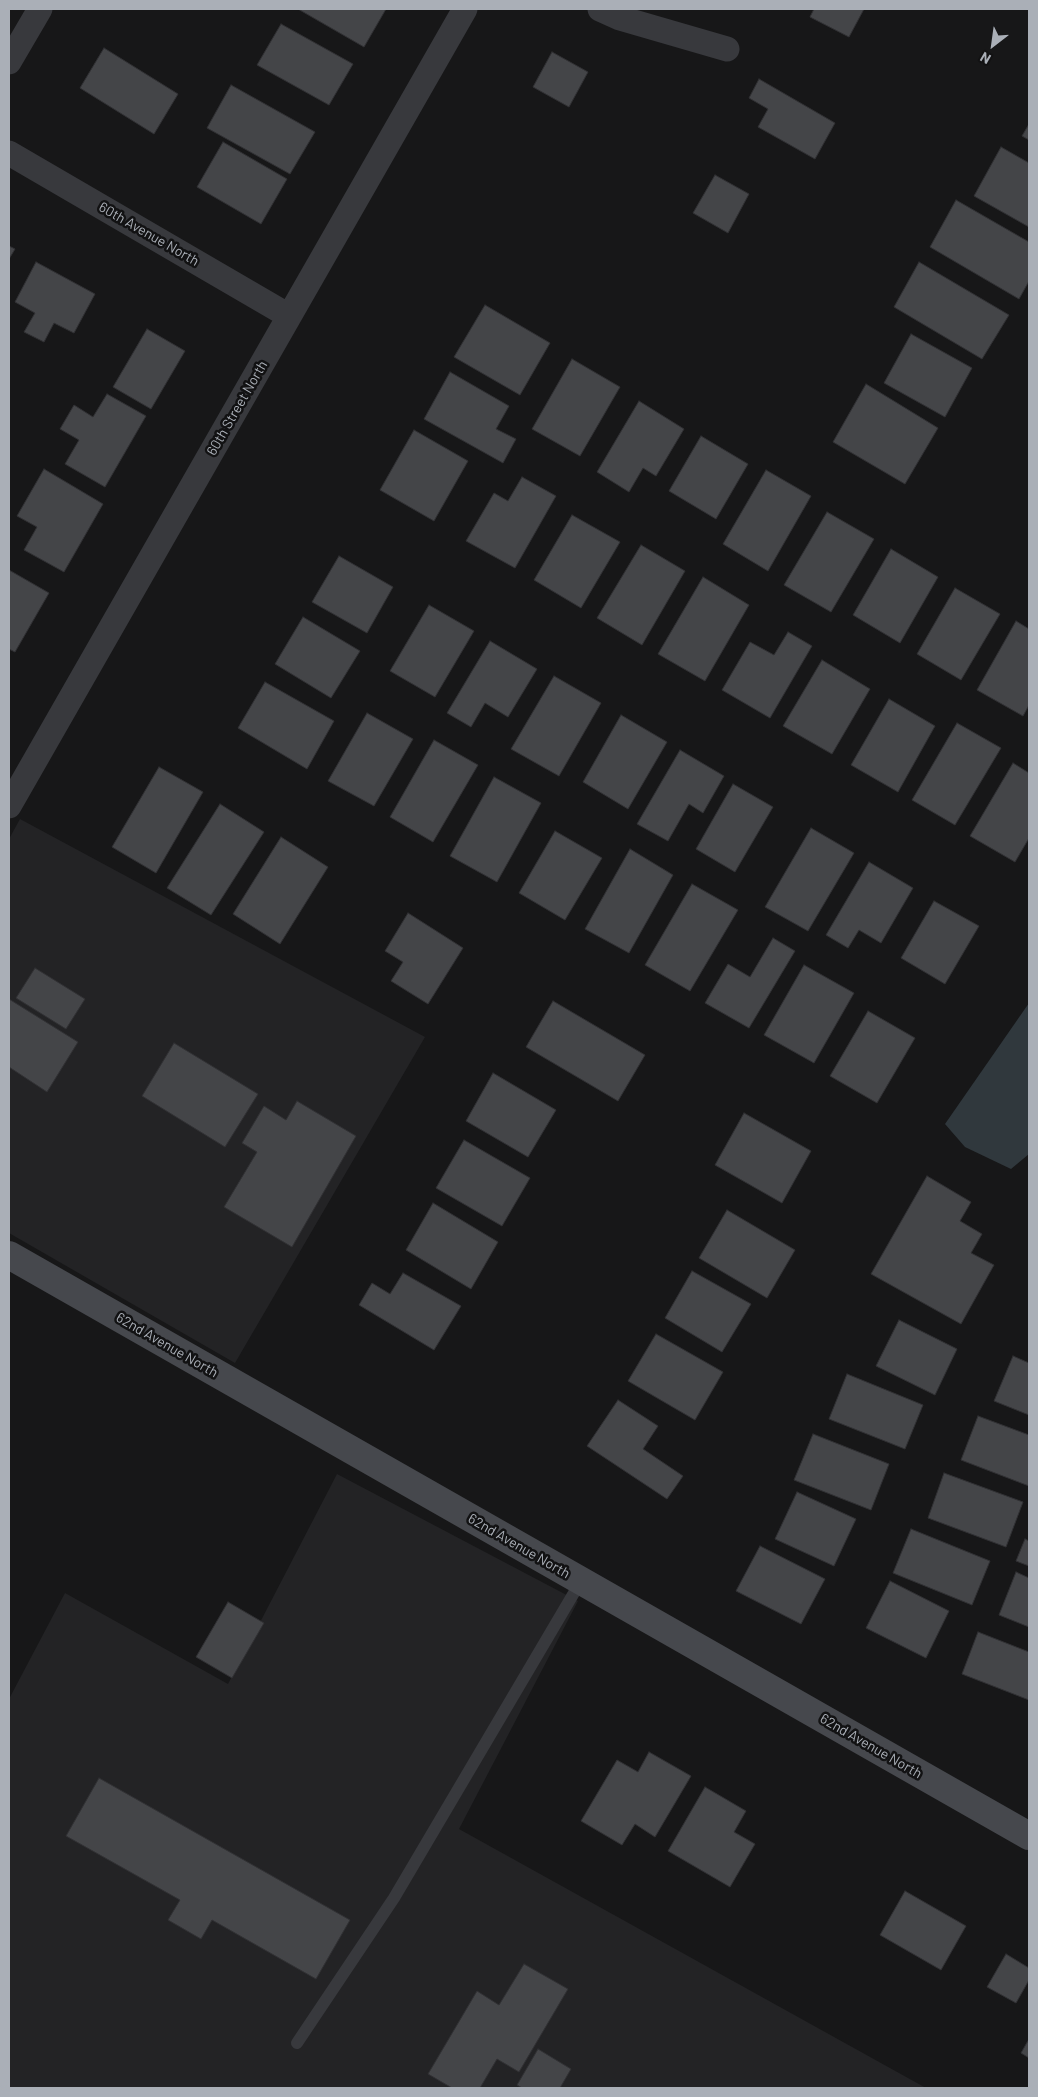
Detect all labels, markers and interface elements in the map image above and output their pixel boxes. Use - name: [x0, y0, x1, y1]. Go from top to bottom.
- north arrow: [968, 20, 1018, 70]
- text: N: [977, 49, 994, 68]
- street label: 60th Avenue North: [96, 199, 202, 269]
- street label: 60th Street North: [203, 358, 271, 458]
- street label: 62nd Avenue North: [113, 1309, 221, 1381]
- street label: 62nd Avenue North: [465, 1510, 573, 1582]
- street label: 62nd Avenue North: [817, 1710, 925, 1782]

